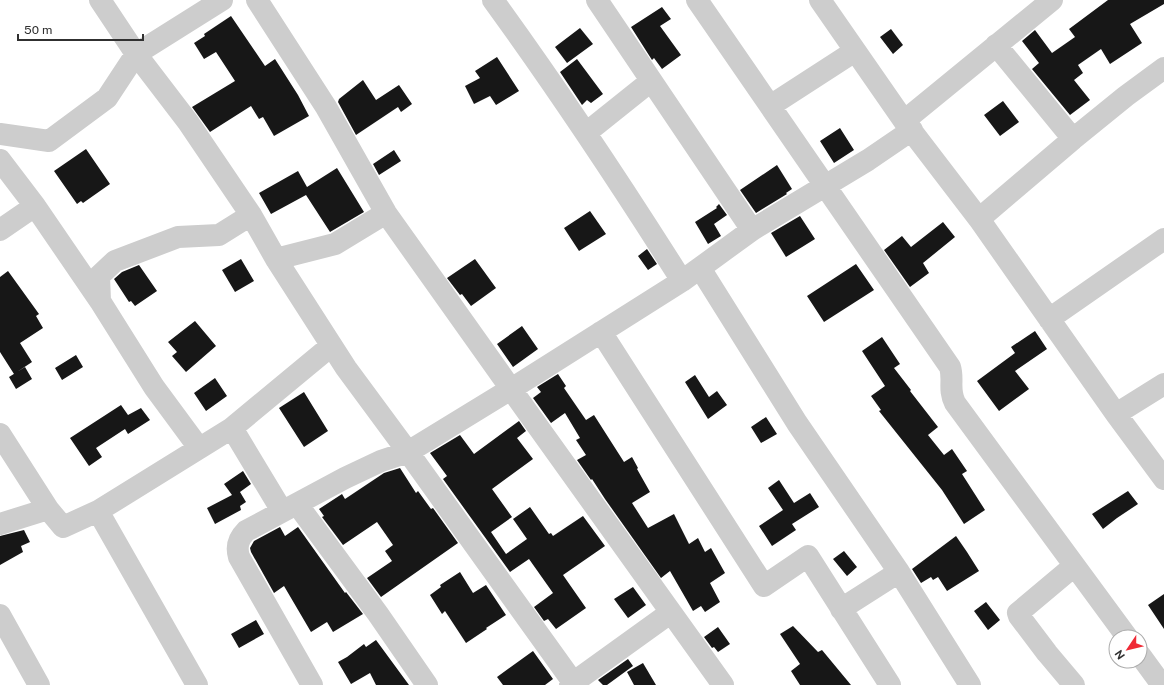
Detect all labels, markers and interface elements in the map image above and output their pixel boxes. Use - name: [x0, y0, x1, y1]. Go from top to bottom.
- scale bar: [18, 16, 143, 42]
- text: 50 m: [24, 23, 52, 37]
- north arrow: [1108, 629, 1148, 669]
- text: N: [1112, 648, 1127, 662]

